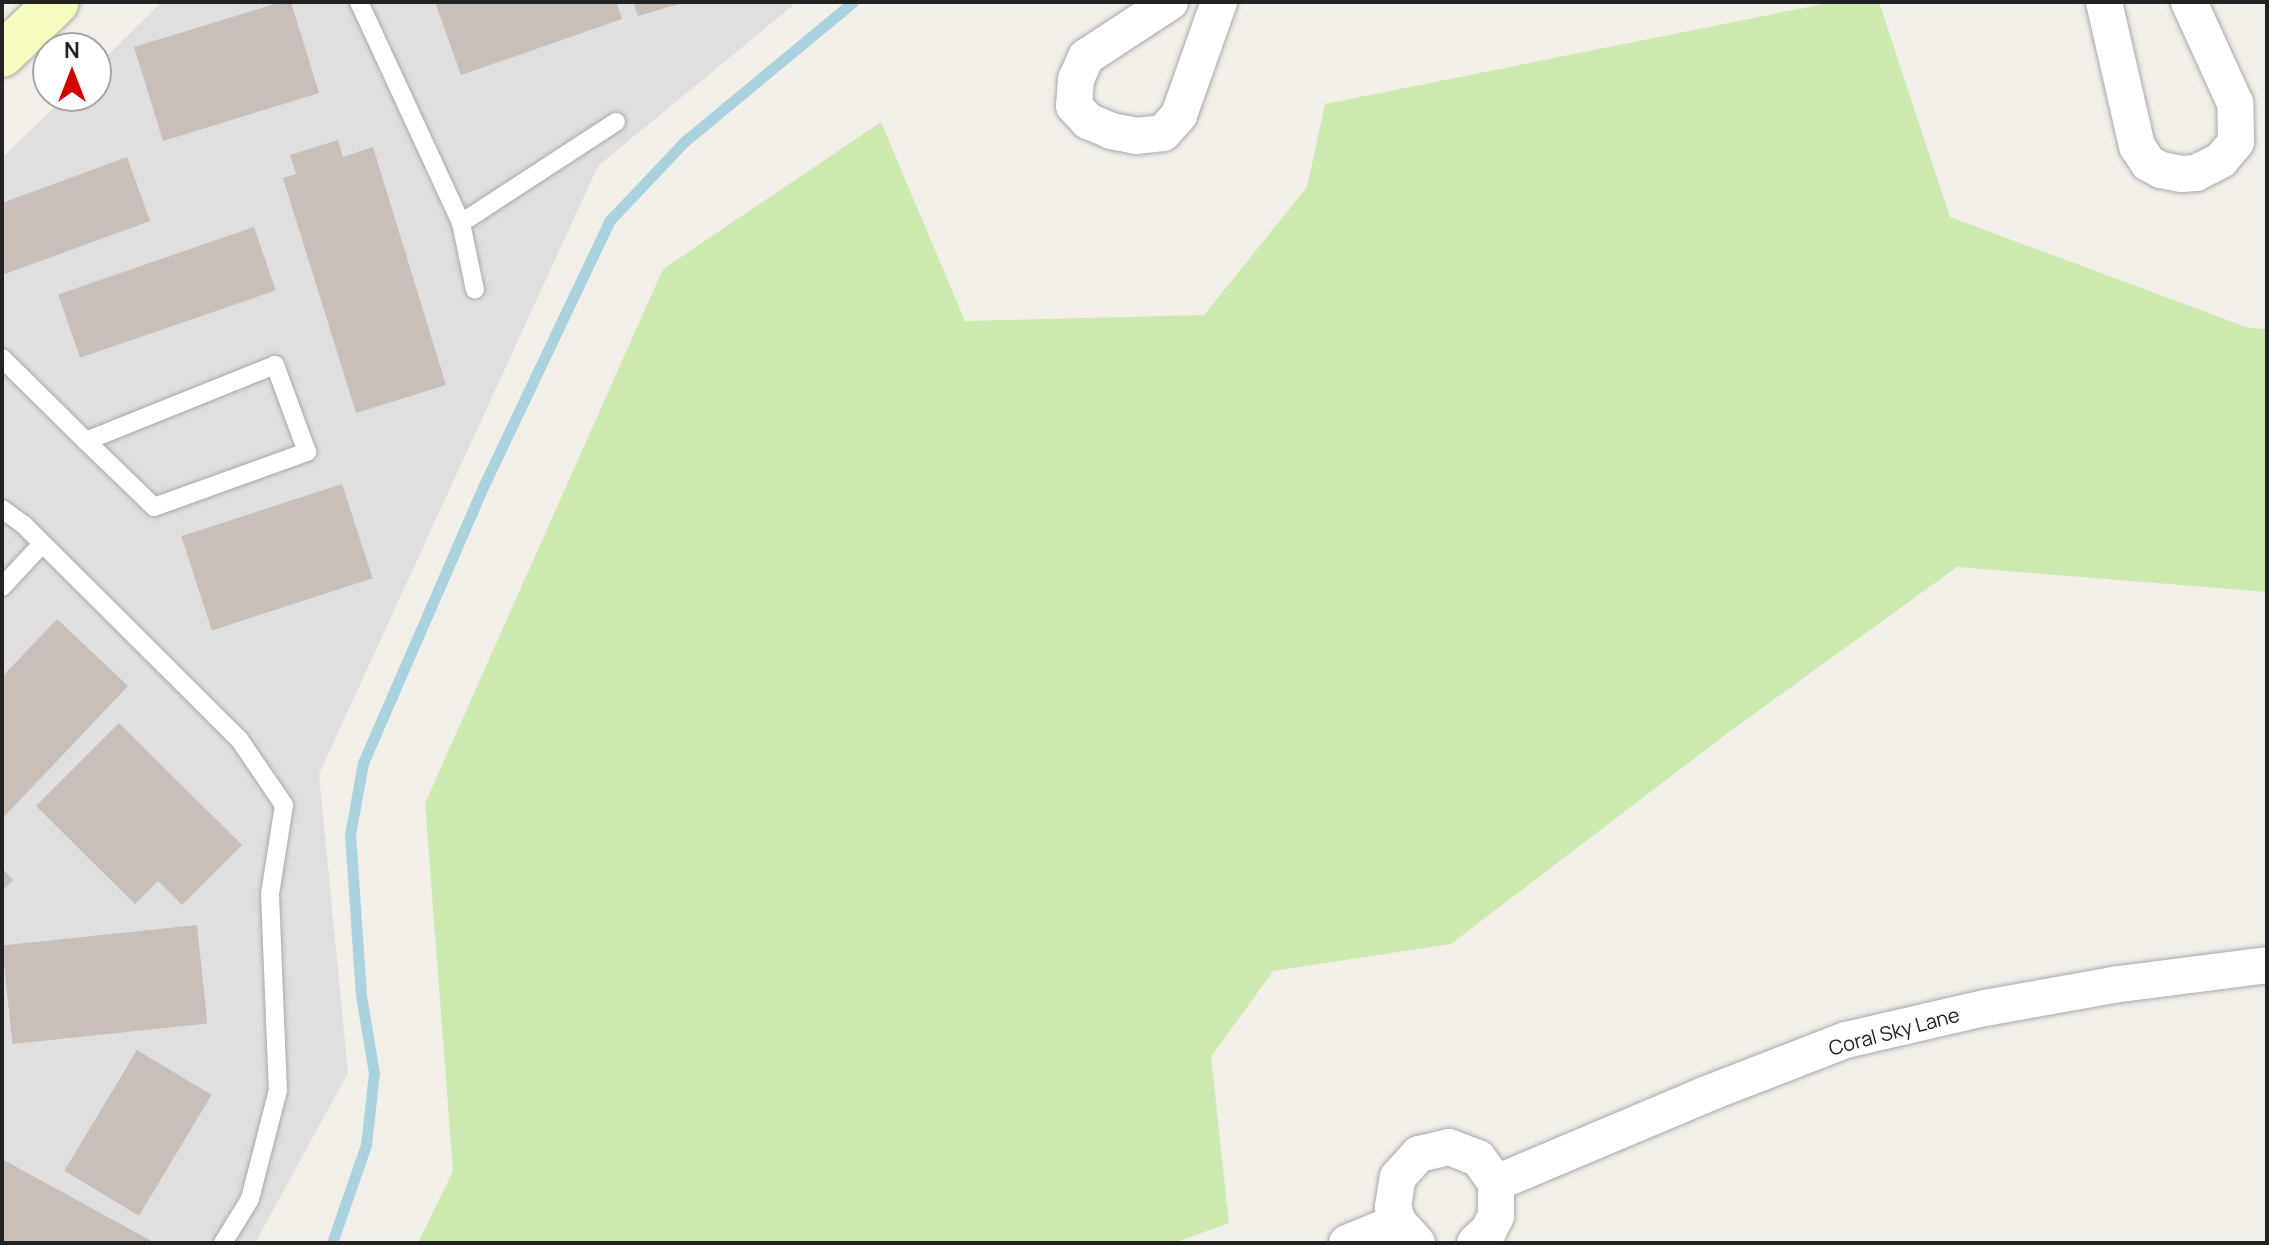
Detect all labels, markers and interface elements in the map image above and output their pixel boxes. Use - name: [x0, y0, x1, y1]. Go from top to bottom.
- north arrow: [32, 32, 112, 112]
- text: N: [64, 35, 80, 65]
- street label: Coral Sky Lane: [1826, 1002, 1962, 1060]

